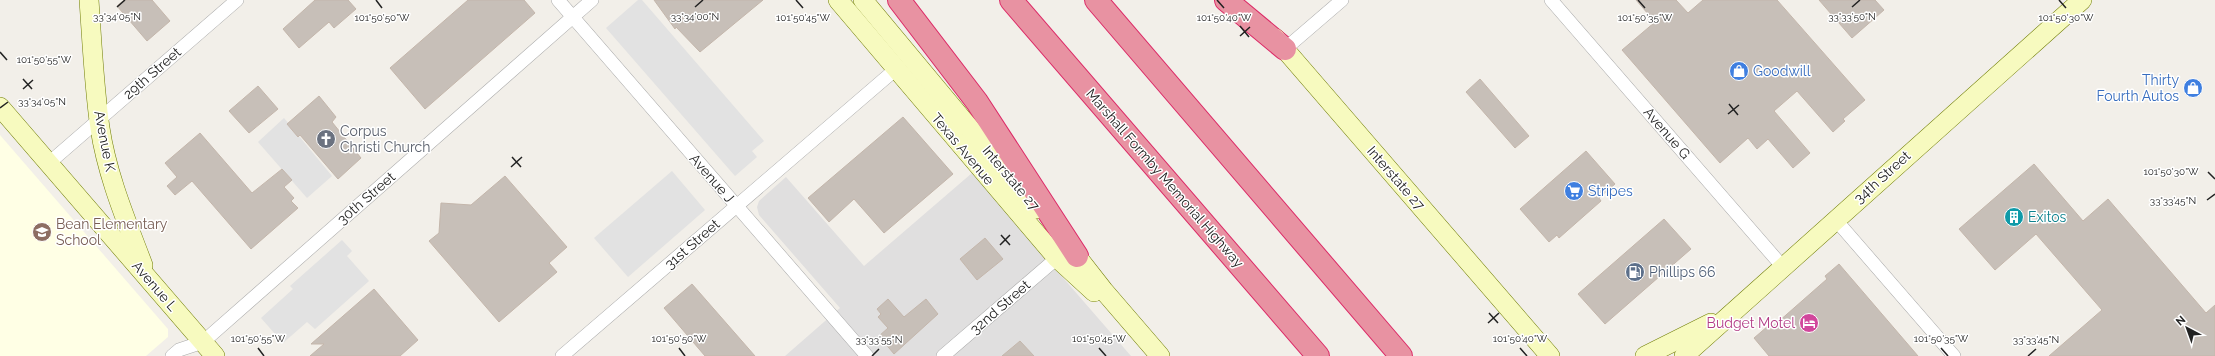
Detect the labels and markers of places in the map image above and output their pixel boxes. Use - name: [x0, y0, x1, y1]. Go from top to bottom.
- shop icon: Goodwill: [1728, 60, 1750, 82]
- place label: Goodwill: [1753, 63, 1811, 79]
- place label: Thirty Fourth Autos: [2096, 72, 2179, 104]
- shop icon: Thirty Fourth Autos: [2182, 77, 2204, 99]
- place label: Corpus Christi Church: [340, 123, 430, 155]
- church icon: Corpus Christi Church: [315, 128, 337, 150]
- supermarket icon: Stripes: [1563, 180, 1585, 202]
- place label: Stripes: [1588, 183, 1633, 199]
- building icon: Exitos: [2003, 206, 2025, 228]
- place label: Exitos: [2028, 209, 2067, 225]
- place label: Bean Elementary School: [56, 216, 168, 248]
- school or university icon: Bean Elementary School: [31, 221, 53, 243]
- fuel station icon: Phillips 66: [1624, 261, 1646, 283]
- place label: Phillips 66: [1649, 264, 1715, 280]
- hotel icon: Budget Motel: [1798, 312, 1820, 334]
- place label: Budget Motel: [1707, 315, 1795, 331]

